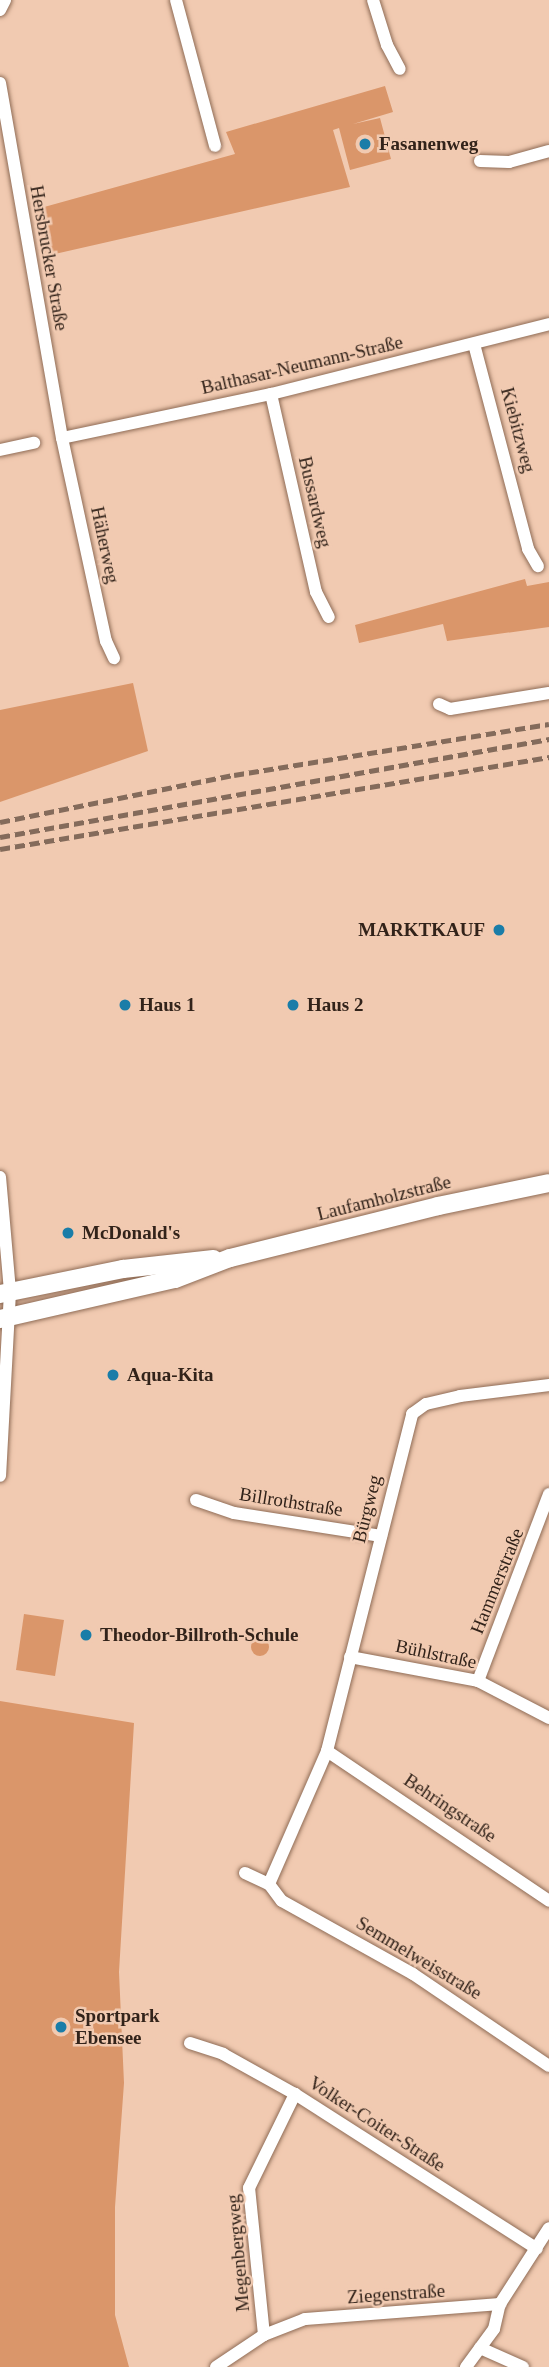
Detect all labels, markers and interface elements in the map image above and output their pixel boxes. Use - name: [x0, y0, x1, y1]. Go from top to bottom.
- place label: Fasanenweg: [379, 133, 478, 155]
- marker: Fasanenweg: [357, 136, 373, 152]
- street label: Hersbrucker Straße: [25, 184, 73, 332]
- street label: Balthasar-Neumann-Straße: [199, 331, 405, 399]
- street label: Kiebitzweg: [496, 385, 540, 475]
- street label: Bussardweg: [293, 454, 337, 550]
- street label: Häherweg: [86, 504, 124, 586]
- place label: MARKTKAUF: [358, 919, 485, 941]
- marker: MARKTKAUF: [491, 922, 507, 938]
- place label: Haus 1: [139, 994, 195, 1016]
- place label: Haus 2: [307, 994, 363, 1016]
- marker: Haus 1: [117, 997, 133, 1013]
- marker: Haus 2: [285, 997, 301, 1013]
- street label: Laufamholzstraße: [315, 1170, 453, 1226]
- place label: McDonald's: [82, 1222, 180, 1244]
- marker: McDonald's: [60, 1225, 76, 1241]
- place label: Aqua-Kita: [127, 1364, 214, 1386]
- marker: Aqua-Kita: [105, 1367, 121, 1383]
- street label: Bürgweg: [348, 1473, 386, 1545]
- street label: Billrothstraße: [238, 1483, 344, 1521]
- street label: Hammerstraße: [465, 1525, 529, 1637]
- place label: Theodor-Billroth-Schule: [100, 1624, 298, 1646]
- marker: Theodor-Billroth-Schule: [78, 1627, 94, 1643]
- street label: Bühlstraße: [393, 1634, 479, 1674]
- street label: Behringstraße: [399, 1769, 501, 1847]
- street label: Semmelweisstraße: [352, 1912, 486, 2004]
- place label: Sportpark Ebensee: [75, 2005, 159, 2049]
- marker: Sportpark Ebensee: [53, 2019, 69, 2035]
- street label: Volker-Coiter-Straße: [304, 2071, 450, 2177]
- street label: Megenbergweg: [222, 2193, 254, 2313]
- street label: Ziegenstraße: [346, 2279, 446, 2309]

